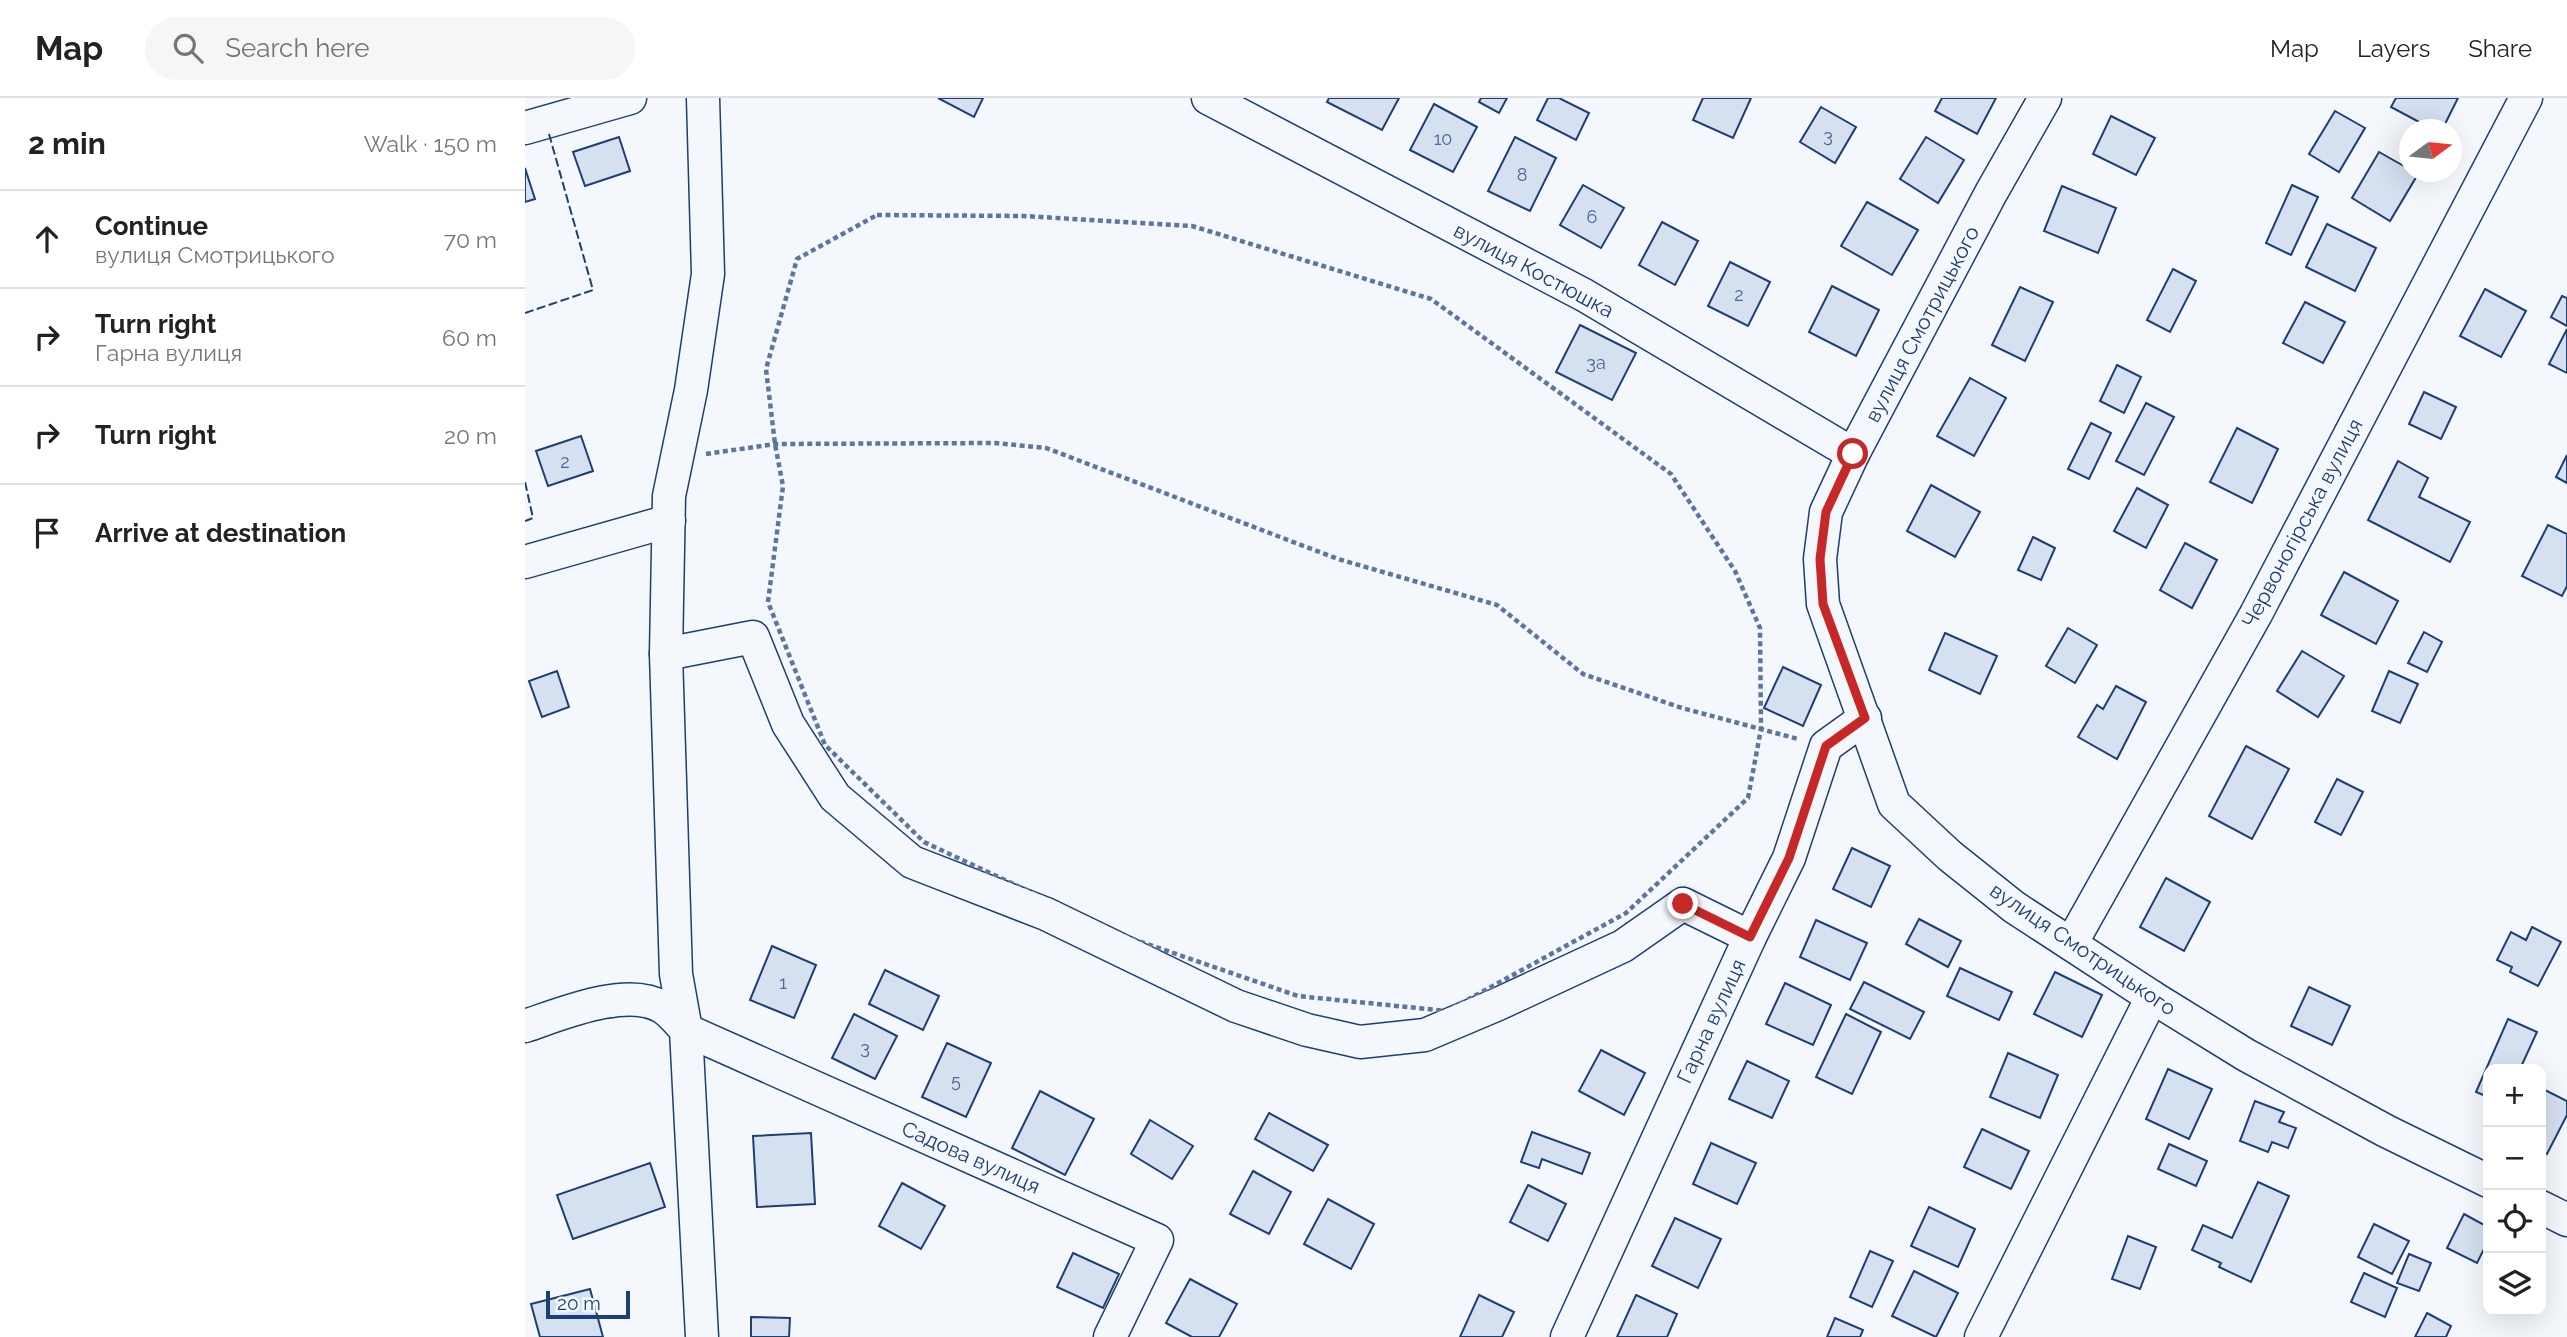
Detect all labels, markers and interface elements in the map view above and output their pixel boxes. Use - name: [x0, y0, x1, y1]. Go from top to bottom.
- search box: [145, 17, 635, 80]
- text: Map: [35, 29, 103, 68]
- icon: search: [169, 29, 207, 67]
- text: Search here: [225, 33, 370, 63]
- text: Map: [2270, 34, 2319, 63]
- text: Layers: [2357, 34, 2430, 63]
- text: Share: [2468, 34, 2532, 63]
- north arrow: [2399, 119, 2462, 182]
- house number: 3: [1823, 125, 1833, 146]
- text: 2 min: [28, 126, 106, 161]
- house number: 10: [1434, 128, 1452, 149]
- text: Walk · 150 m: [364, 130, 497, 157]
- house number: 8: [1517, 164, 1527, 185]
- house number: 6: [1587, 206, 1598, 227]
- text: Continue: [95, 211, 208, 241]
- street label: вулиця Костюшка: [1450, 217, 1618, 323]
- icon: ahead: [28, 220, 66, 258]
- street label: вулиця Смотрицького: [1860, 222, 1984, 426]
- text: 70 m: [444, 226, 497, 253]
- text: вулиця Смотрицького: [95, 241, 335, 268]
- house number: 2: [1734, 284, 1744, 305]
- text: Turn right: [95, 309, 216, 339]
- icon: right: [28, 318, 66, 356]
- text: 60 m: [442, 324, 497, 351]
- text: Гарна вулиця: [95, 339, 242, 366]
- house number: 3а: [1586, 352, 1606, 373]
- street label: Червоногірська вулиця: [2236, 414, 2368, 632]
- icon: right: [28, 416, 66, 454]
- text: Turn right: [95, 420, 216, 450]
- text: 20 m: [444, 422, 497, 449]
- route start: [1837, 438, 1868, 469]
- house number: 2: [560, 451, 570, 472]
- icon: arrive: [28, 514, 66, 552]
- text: Arrive at destination: [95, 518, 346, 548]
- street label: вулиця Смотрицького: [1985, 877, 2181, 1021]
- route end: [1667, 888, 1698, 919]
- street label: Гарна вулиця: [1671, 955, 1751, 1087]
- house number: 1: [779, 972, 787, 993]
- house number: 3: [860, 1037, 870, 1058]
- map controls: [2483, 1064, 2546, 1316]
- button: +: [2483, 1064, 2546, 1127]
- house number: 5: [951, 1070, 961, 1091]
- street label: Садова вулиця: [898, 1115, 1044, 1199]
- button: −: [2483, 1127, 2546, 1190]
- button: locate: [2483, 1190, 2546, 1253]
- button: layers: [2483, 1253, 2546, 1316]
- scale bar: [546, 1288, 630, 1320]
- text: 20 m: [557, 1292, 601, 1314]

